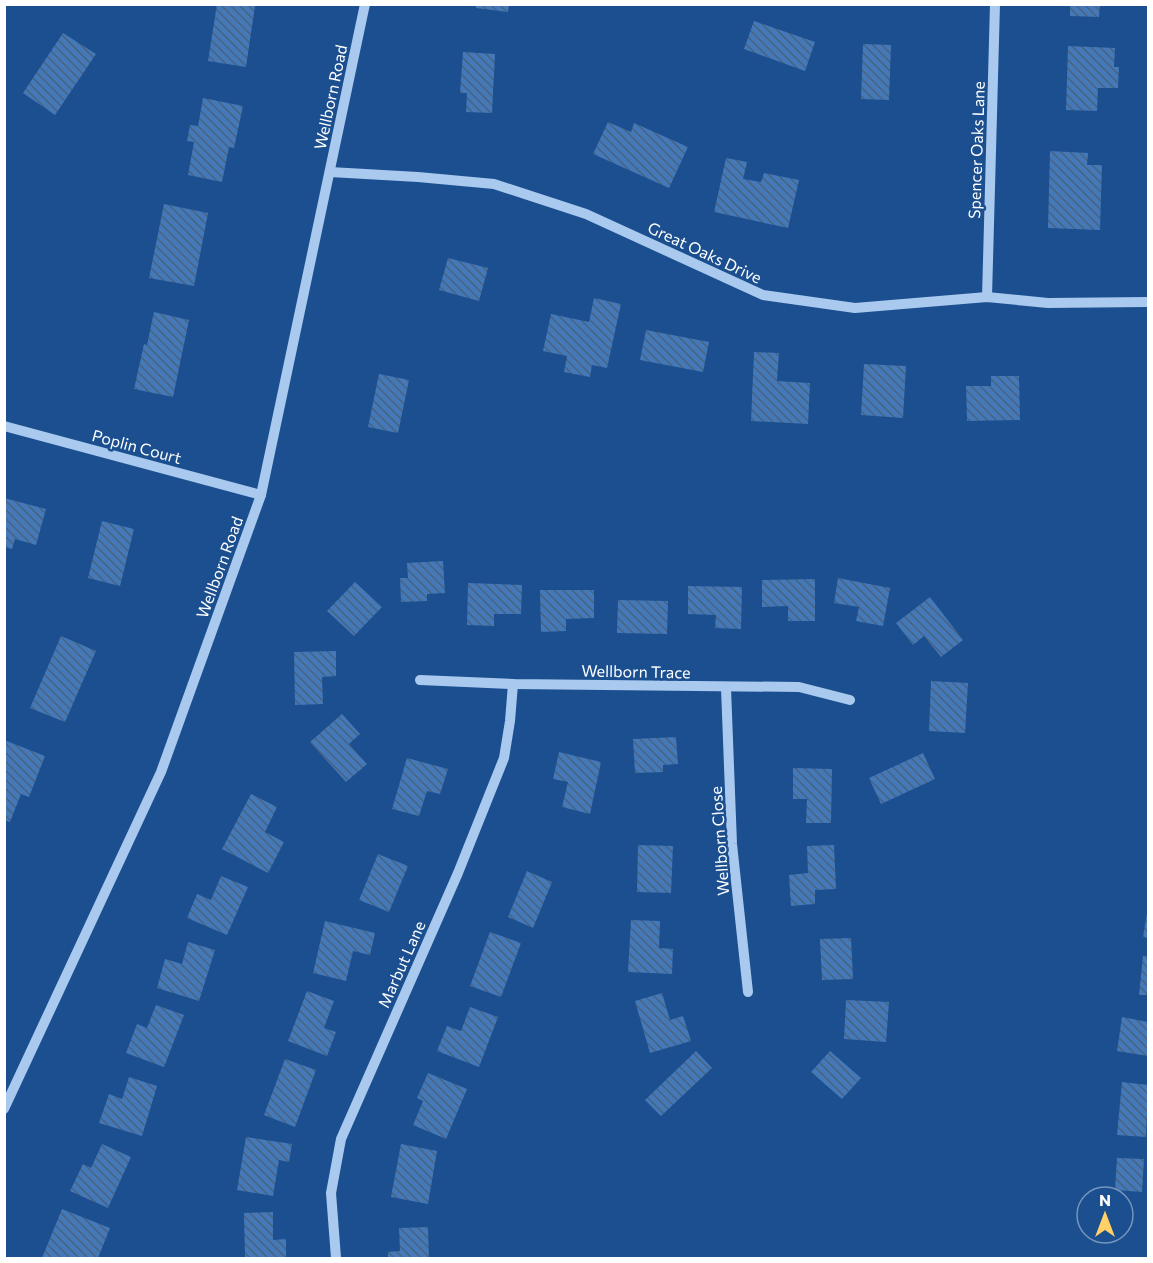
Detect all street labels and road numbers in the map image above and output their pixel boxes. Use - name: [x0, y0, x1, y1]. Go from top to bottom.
- street label: Wellborn Road: [310, 43, 350, 151]
- street label: Spencer Oaks Lane: [964, 81, 988, 219]
- street label: Great Oaks Drive: [645, 217, 765, 287]
- street label: Poplin Court: [90, 425, 184, 467]
- street label: Wellborn Road: [192, 514, 246, 620]
- street label: Wellborn Trace: [581, 661, 691, 681]
- street label: Wellborn Close: [706, 786, 732, 896]
- street label: Marbut Lane: [373, 918, 429, 1010]

